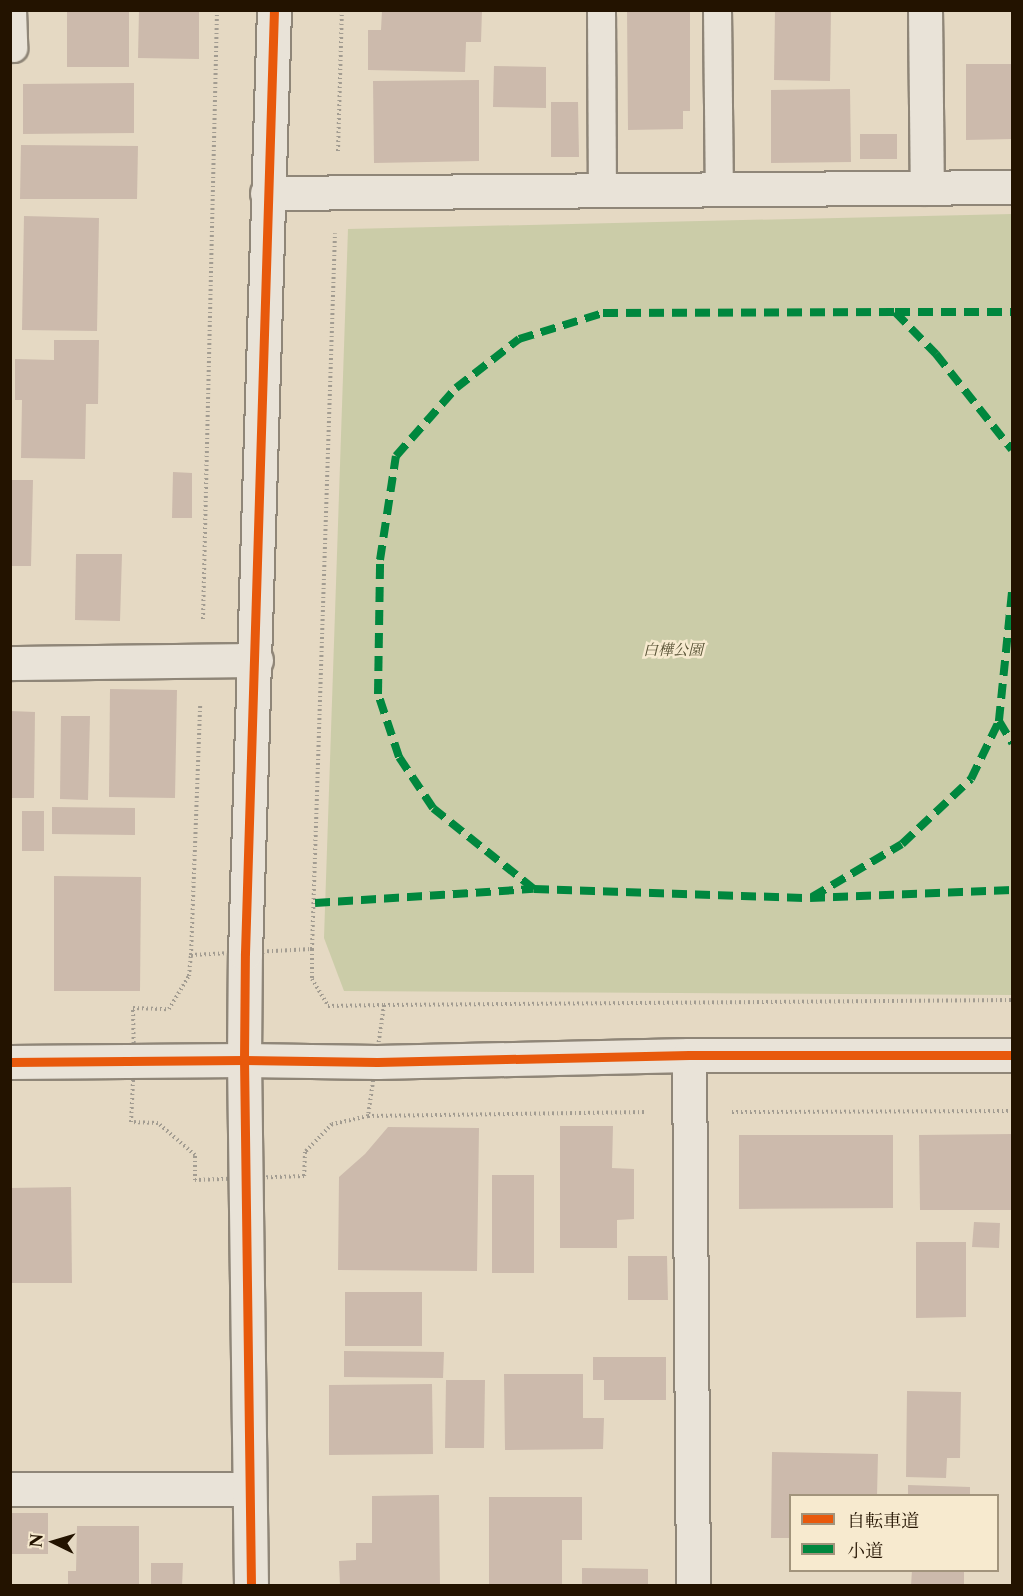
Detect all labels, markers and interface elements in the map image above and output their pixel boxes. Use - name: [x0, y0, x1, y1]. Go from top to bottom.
- park label: 白樺公園: [643, 641, 703, 659]
- legend: [789, 1494, 999, 1572]
- text: 自転車道: [847, 1510, 919, 1532]
- north arrow: [24, 1512, 84, 1572]
- text: N: [26, 1533, 47, 1548]
- text: 小道: [847, 1540, 883, 1562]

